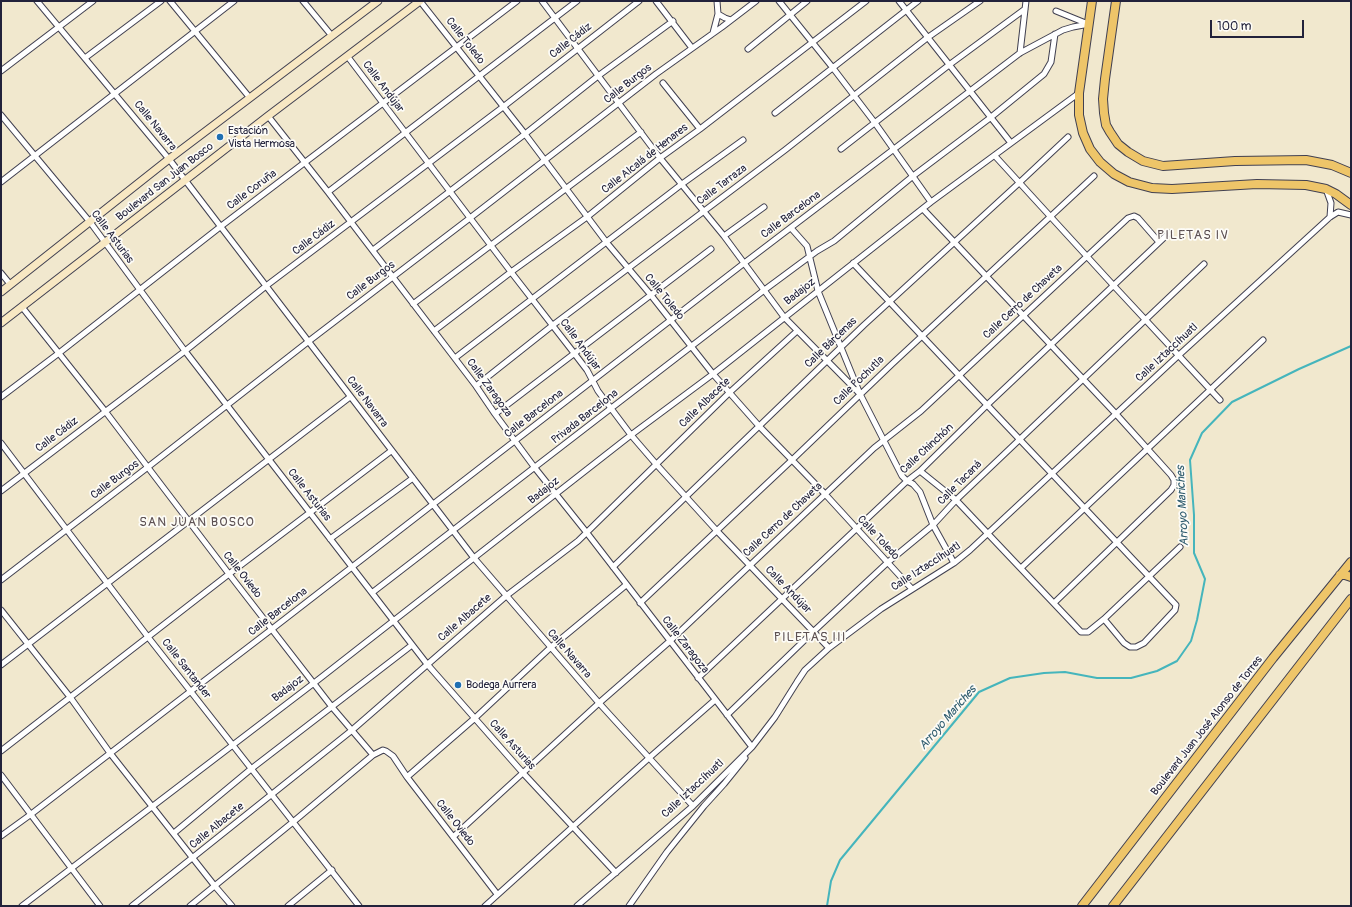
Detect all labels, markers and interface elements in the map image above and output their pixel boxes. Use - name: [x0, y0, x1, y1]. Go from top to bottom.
- scale bar: [1212, 12, 1306, 38]
- street label: Calle Toledo: [443, 15, 487, 67]
- text: 100 m: [1217, 19, 1251, 34]
- street label: Calle Cádiz: [547, 20, 595, 62]
- street label: Calle Andújar: [359, 59, 407, 115]
- street label: Calle Burgos: [601, 61, 655, 107]
- street label: Calle Navarra: [131, 98, 179, 154]
- street label: Calle Alcalá de Henares: [599, 121, 691, 197]
- place label: Estación Vista Hermosa: [228, 124, 295, 150]
- marker: Estación Vista Hermosa: [215, 132, 225, 142]
- street label: Boulevard San Juan Bosco: [114, 140, 216, 224]
- street label: Calle Tarraza: [694, 162, 750, 208]
- street label: Calle Coruña: [225, 167, 279, 213]
- street label: Calle Barcelona: [759, 188, 823, 242]
- street label: Calle Asturias: [88, 208, 136, 266]
- street label: Calle Cádiz: [290, 218, 338, 258]
- district label: PILETAS IV: [1157, 228, 1229, 244]
- street label: Calle Burgos: [344, 259, 398, 303]
- street label: Calle Cerro de Chaveta: [981, 262, 1065, 342]
- street label: Calle Toledo: [641, 271, 687, 323]
- street label: Badajoz: [782, 276, 818, 308]
- street label: Calle Bárcenas: [802, 315, 860, 371]
- street label: Calle Andújar: [557, 316, 603, 374]
- street label: Calle Iztaccíhuatl: [1133, 321, 1201, 385]
- street label: Calle Pochutla: [831, 354, 887, 408]
- street label: Calle Zaragoza: [463, 356, 515, 420]
- street label: Calle Navarra: [344, 374, 390, 430]
- street label: Calle Albacete: [677, 375, 733, 431]
- street label: Calle Barcelona: [502, 387, 566, 441]
- street label: Privada Barcelona: [549, 387, 621, 447]
- street label: Calle Cádiz: [33, 415, 81, 455]
- street label: Calle Chinchón: [898, 421, 956, 477]
- street label: Calle Burgos: [88, 458, 142, 502]
- street label: Calle Tacaná: [935, 458, 985, 508]
- water label: Arroyo Mariches: [1174, 465, 1192, 547]
- street label: Calle Asturias: [284, 466, 334, 524]
- street label: Badajoz: [526, 475, 562, 507]
- street label: Calle Cerro de Chaveta: [741, 480, 825, 560]
- street label: Calle Toledo: [854, 513, 902, 563]
- district label: SAN JUAN BOSCO: [139, 515, 255, 531]
- street label: Calle Iztaccíhuatl: [889, 540, 963, 594]
- street label: Calle Oviedo: [220, 549, 264, 601]
- street label: Calle Andújar: [762, 563, 814, 617]
- street label: Calle Barcelona: [246, 585, 310, 639]
- street label: Calle Albacete: [436, 591, 494, 645]
- street label: Calle Zaragoza: [659, 614, 711, 676]
- street label: Calle Navarra: [544, 627, 594, 681]
- district label: PILETAS III: [774, 630, 846, 646]
- street label: Calle Santander: [158, 636, 214, 702]
- street label: Boulevard Juan José Alonso de Torres: [1148, 654, 1266, 798]
- street label: Badajoz: [270, 673, 306, 705]
- place label: Bodega Aurrera: [466, 678, 536, 692]
- marker: Bodega Aurrera: [453, 680, 463, 690]
- water label: Arroyo Mariches: [916, 683, 980, 753]
- street label: Calle Asturias: [486, 717, 538, 773]
- street label: Calle Iztaccíhuatl: [659, 757, 727, 821]
- street label: Calle Oviedo: [433, 797, 477, 849]
- street label: Calle Albacete: [187, 800, 247, 852]

